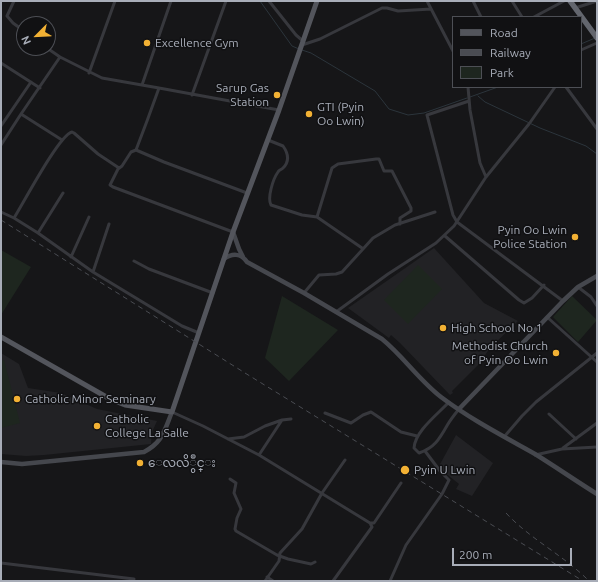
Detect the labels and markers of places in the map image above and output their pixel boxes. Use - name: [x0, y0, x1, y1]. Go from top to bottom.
- place label: Excellence Gym: [155, 36, 239, 50]
- marker: Excellence Gym: [142, 38, 152, 48]
- place label: Sarup Gas Station: [216, 81, 269, 109]
- marker: Sarup Gas Station: [272, 90, 282, 100]
- place label: GTI (Pyin Oo Lwin): [317, 100, 365, 128]
- marker: GTI (Pyin Oo Lwin): [304, 109, 314, 119]
- place label: Pyin Oo Lwin Police Station: [493, 223, 567, 251]
- marker: Pyin Oo Lwin Police Station: [570, 232, 580, 242]
- place label: High School No 1: [451, 321, 543, 335]
- marker: High School No 1: [438, 323, 448, 333]
- place label: Methodist Church of Pyin Oo Lwin: [452, 339, 548, 367]
- marker: Methodist Church of Pyin Oo Lwin: [551, 348, 561, 358]
- place label: Catholic Minor Seminary: [25, 392, 156, 406]
- marker: Catholic Minor Seminary: [12, 394, 22, 404]
- place label: Catholic College La Salle: [105, 412, 189, 440]
- marker: Catholic College La Salle: [92, 421, 102, 431]
- place label: ေလလိွဳင္း: [148, 456, 216, 470]
- marker: ေလလိွဳင္း: [135, 458, 145, 468]
- place label: Pyin U Lwin: [414, 463, 475, 477]
- marker: Pyin U Lwin: [399, 464, 411, 476]

